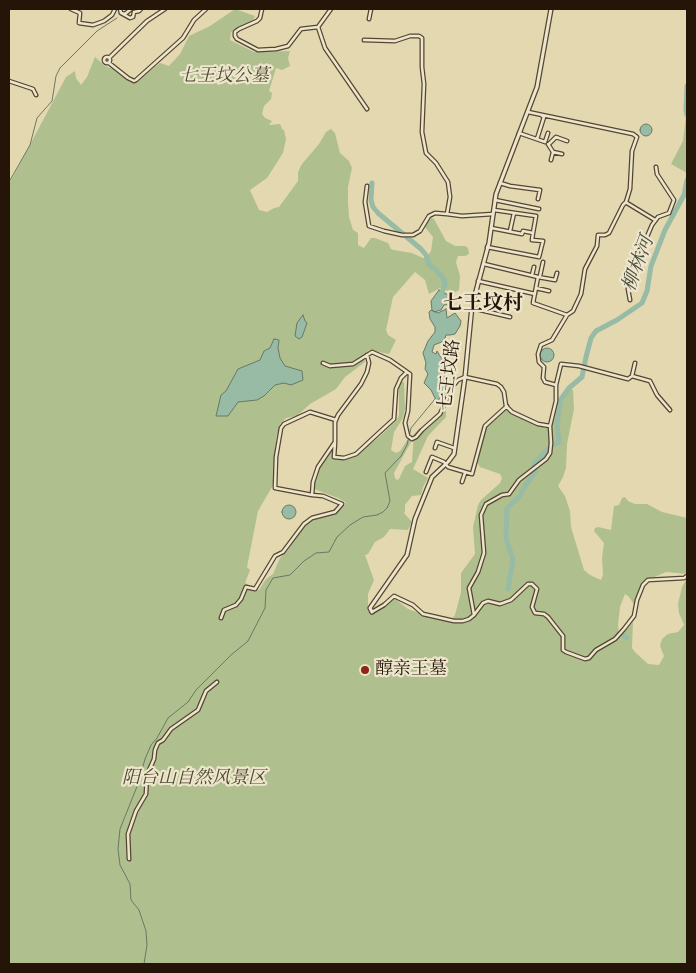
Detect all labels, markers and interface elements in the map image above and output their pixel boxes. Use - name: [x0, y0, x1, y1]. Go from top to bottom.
- park label: 七王坟公墓: [179, 66, 269, 88]
- water label: 柳林河: [619, 233, 659, 295]
- district label: 七王坟村: [443, 292, 523, 316]
- street label: 七王坟路: [435, 338, 465, 412]
- place label: 醇亲王墓: [375, 659, 447, 681]
- marker: 醇亲王墓: [359, 664, 371, 676]
- park label: 阳台山自然风景区: [122, 768, 266, 790]

